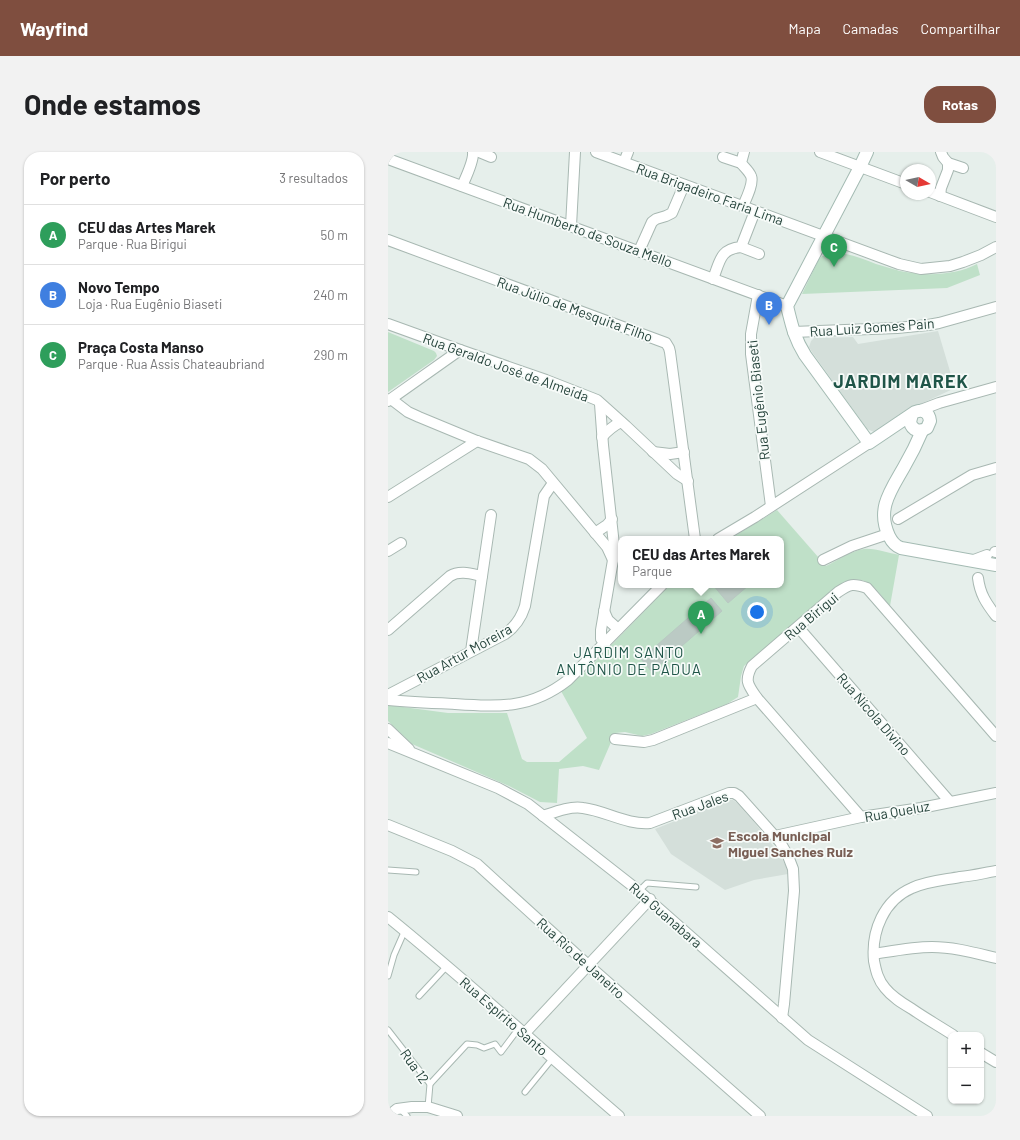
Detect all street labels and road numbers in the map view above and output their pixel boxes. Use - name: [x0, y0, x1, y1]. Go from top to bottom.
- street label: Rua Brigadeiro Faria Lima: [634, 159, 786, 229]
- street label: Rua Humberto de Souza Mello: [501, 193, 675, 271]
- street label: Rua Júlio de Mesquita Filho: [495, 273, 655, 345]
- street label: Rua Luiz Gomes Pain: [809, 314, 935, 340]
- street label: Rua Geraldo José de Almeida: [421, 329, 591, 405]
- street label: Rua Eugênio Biaseti: [743, 339, 773, 461]
- street label: Rua Birigui: [780, 588, 842, 644]
- street label: Rua Artur Moreira: [413, 620, 515, 686]
- street label: Rua Nícola Divino: [833, 669, 915, 759]
- street label: Rua Jales: [670, 787, 731, 823]
- street label: Rua Queluz: [863, 797, 931, 825]
- street label: Rua Guanabara: [626, 879, 706, 951]
- street label: Rua Rio de Janeiro: [533, 914, 629, 1002]
- street label: Rua Espírito Santo: [456, 973, 552, 1059]
- street label: Rua 12: [397, 1045, 433, 1087]

